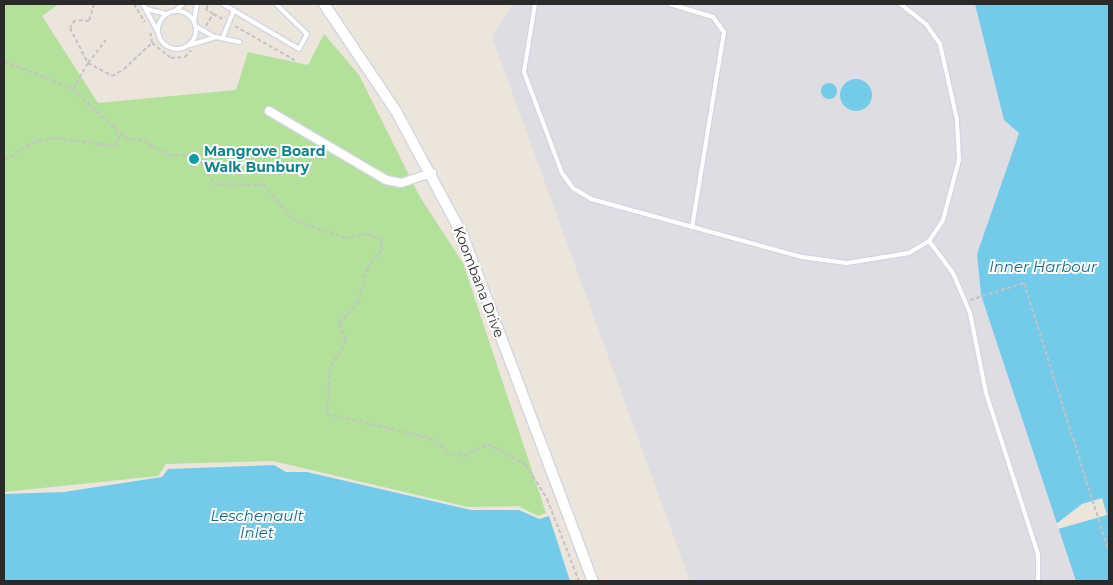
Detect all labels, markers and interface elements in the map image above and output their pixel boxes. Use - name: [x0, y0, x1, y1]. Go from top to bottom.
- place label: Mangrove Board Walk Bunbury: [204, 143, 325, 176]
- marker: Mangrove Board Walk Bunbury: [188, 153, 200, 165]
- street label: Koombana Drive: [450, 224, 508, 340]
- water label: Inner Harbour: [989, 258, 1097, 276]
- water label: Leschenault Inlet: [210, 506, 304, 541]

